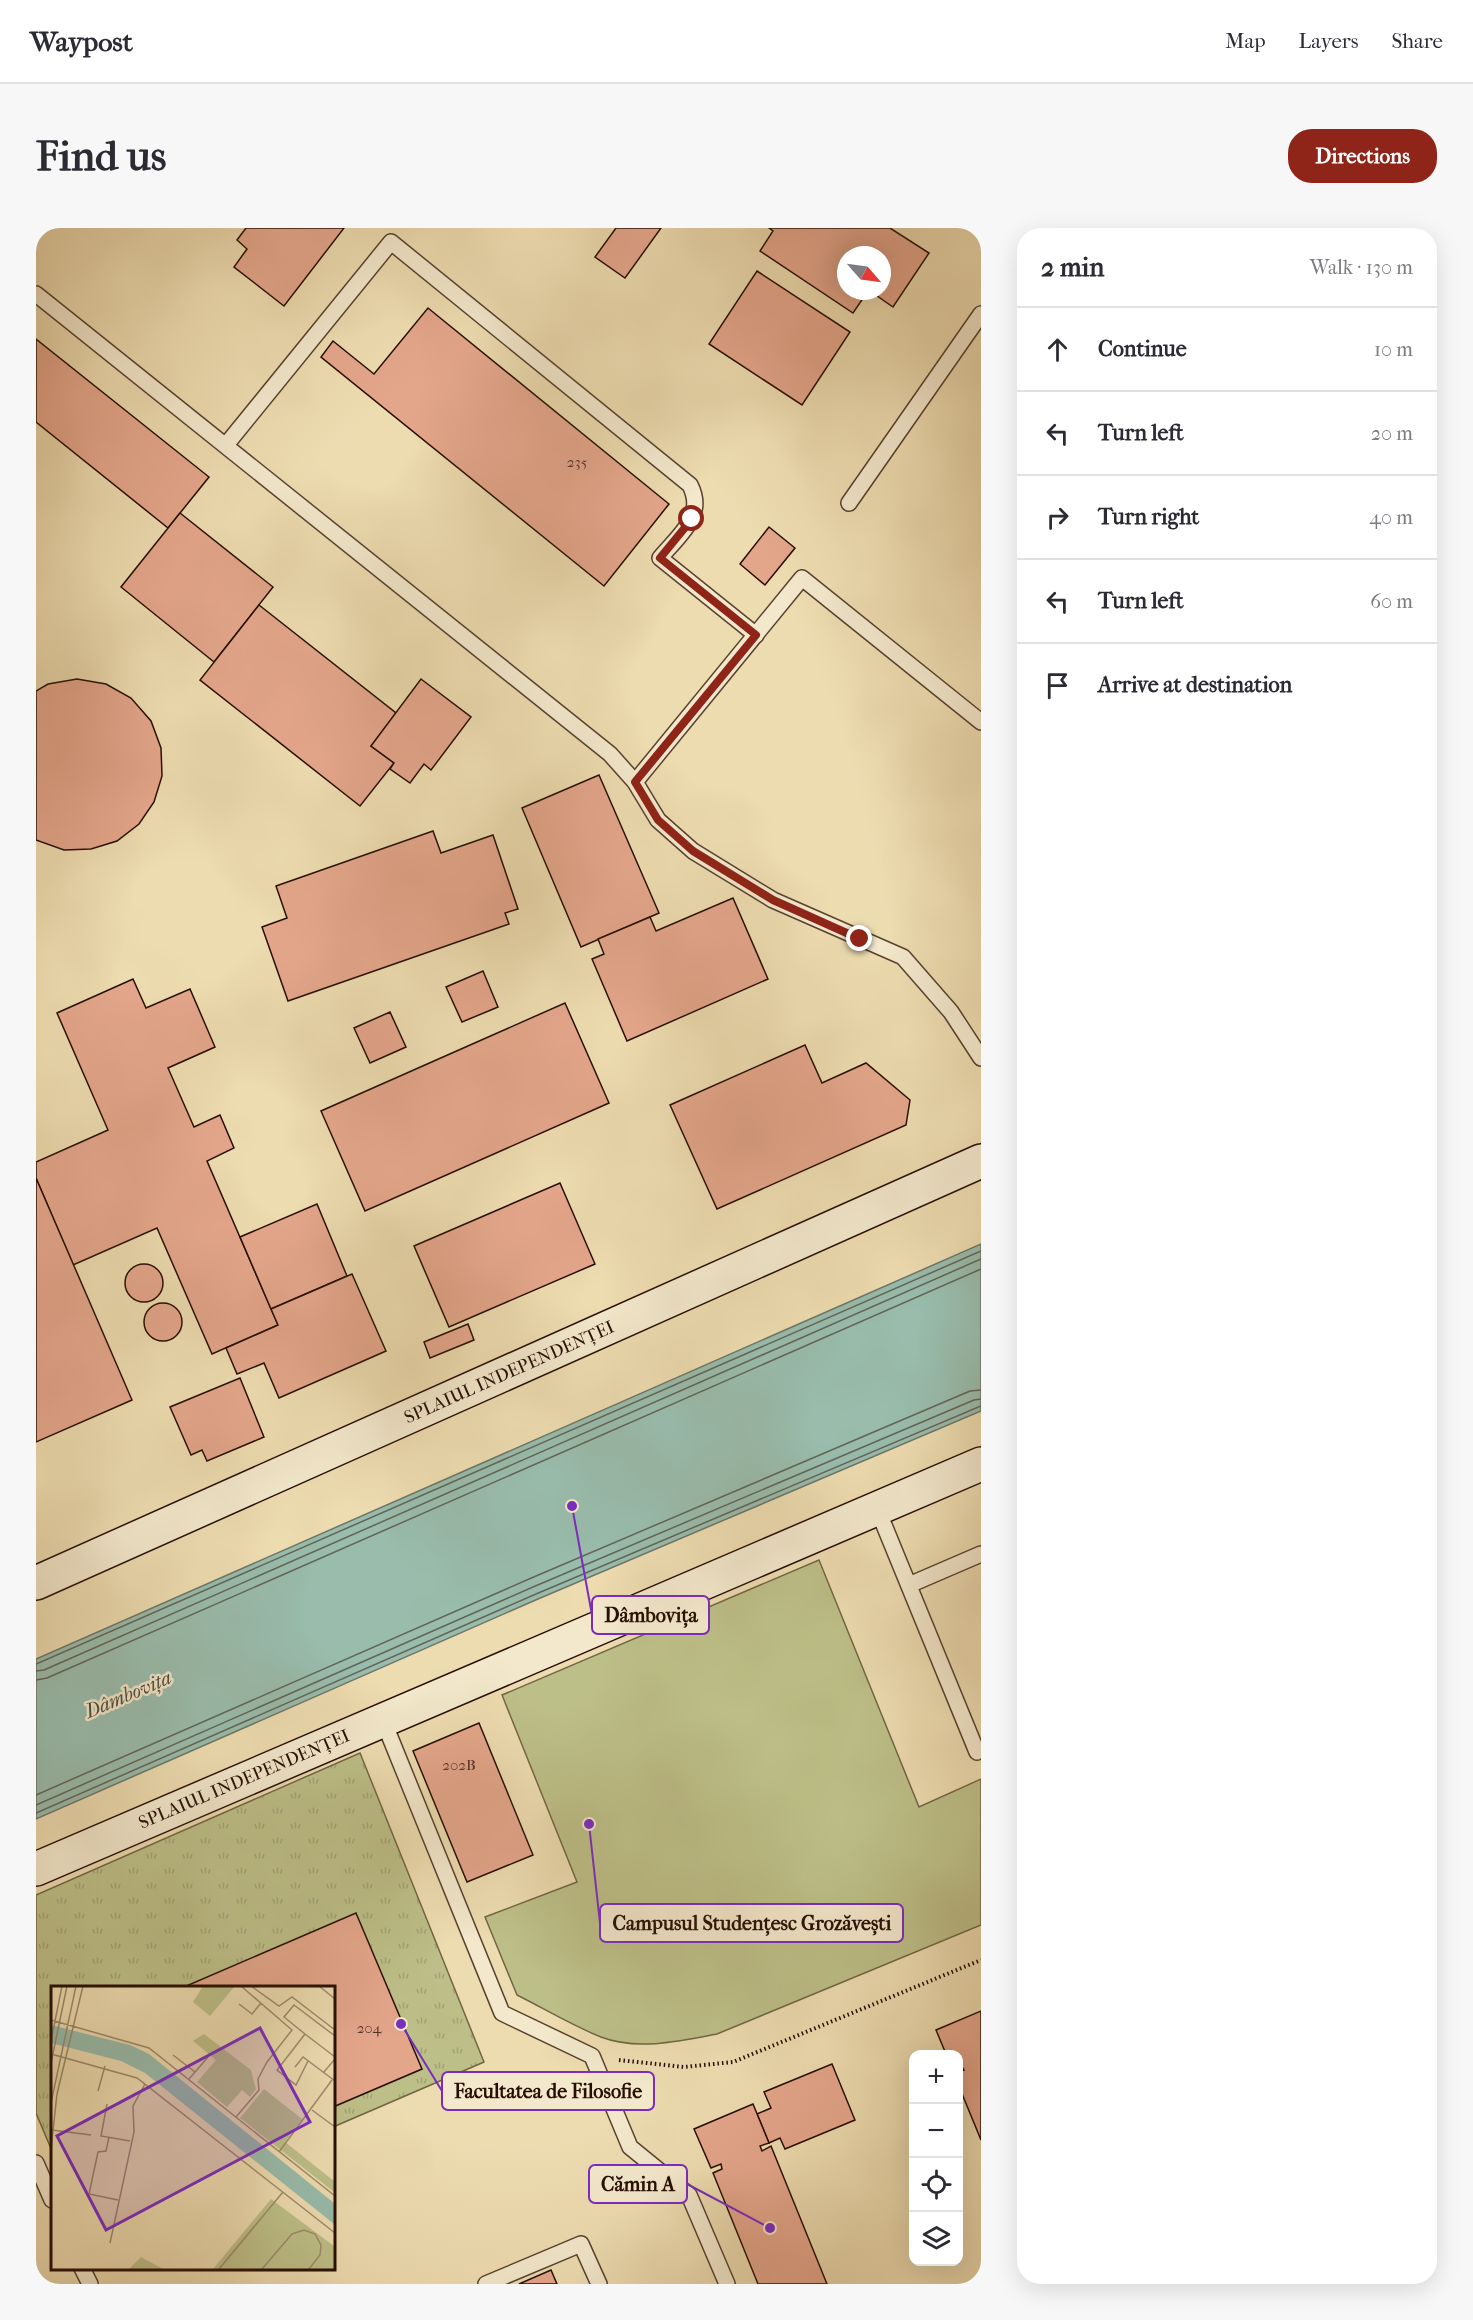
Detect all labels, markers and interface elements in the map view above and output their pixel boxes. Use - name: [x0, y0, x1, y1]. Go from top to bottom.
- text: Waypost: [30, 25, 133, 58]
- text: Map: [1225, 29, 1266, 53]
- text: Layers: [1299, 29, 1358, 53]
- text: Share: [1391, 29, 1443, 53]
- button: Directions: [1288, 129, 1437, 183]
- text: Find us: [36, 132, 166, 181]
- north arrow: [837, 246, 891, 300]
- text: 2 min: [1041, 252, 1104, 283]
- text: Walk · 130 m: [1310, 256, 1413, 279]
- icon: ahead: [1041, 333, 1074, 366]
- text: Continue: [1098, 336, 1187, 362]
- text: 10 m: [1374, 338, 1413, 361]
- icon: left: [1041, 417, 1074, 450]
- text: Turn left: [1098, 420, 1184, 446]
- text: 20 m: [1371, 422, 1413, 445]
- house number: 235: [567, 453, 587, 471]
- icon: right: [1041, 501, 1074, 534]
- text: Turn right: [1098, 504, 1199, 530]
- route start: [678, 505, 704, 531]
- text: 40 m: [1369, 506, 1413, 529]
- icon: left: [1041, 585, 1074, 618]
- text: Turn left: [1098, 588, 1184, 614]
- text: 60 m: [1370, 590, 1413, 613]
- icon: arrive: [1041, 669, 1074, 702]
- text: Arrive at destination: [1098, 672, 1292, 698]
- route end: [846, 925, 872, 951]
- street label: SPLAIUL INDEPENDENȚEI: [401, 1317, 617, 1428]
- callout: Dâmbovița: [592, 1596, 709, 1634]
- text: Dâmbovița: [604, 1604, 699, 1628]
- water label: Dâmbovița: [80, 1666, 175, 1724]
- street label: SPLAIUL INDEPENDENȚEI: [135, 1725, 353, 1834]
- house number: 202B: [442, 1756, 476, 1774]
- callout: Campusul Studențesc Grozăvești: [600, 1904, 903, 1942]
- text: Campusul Studențesc Grozăvești: [613, 1912, 893, 1936]
- inset map: [51, 1986, 334, 2269]
- house number: 204: [357, 2019, 382, 2037]
- map controls: [909, 2050, 963, 2266]
- button: +: [909, 2050, 963, 2104]
- callout: Facultatea de Filosofie: [442, 2072, 654, 2110]
- text: Facultatea de Filosofie: [453, 2080, 642, 2103]
- button: −: [909, 2104, 963, 2158]
- button: locate: [909, 2158, 963, 2212]
- callout: Cămin A: [589, 2165, 687, 2203]
- text: Cămin A: [601, 2173, 676, 2196]
- button: layers: [909, 2212, 963, 2266]

